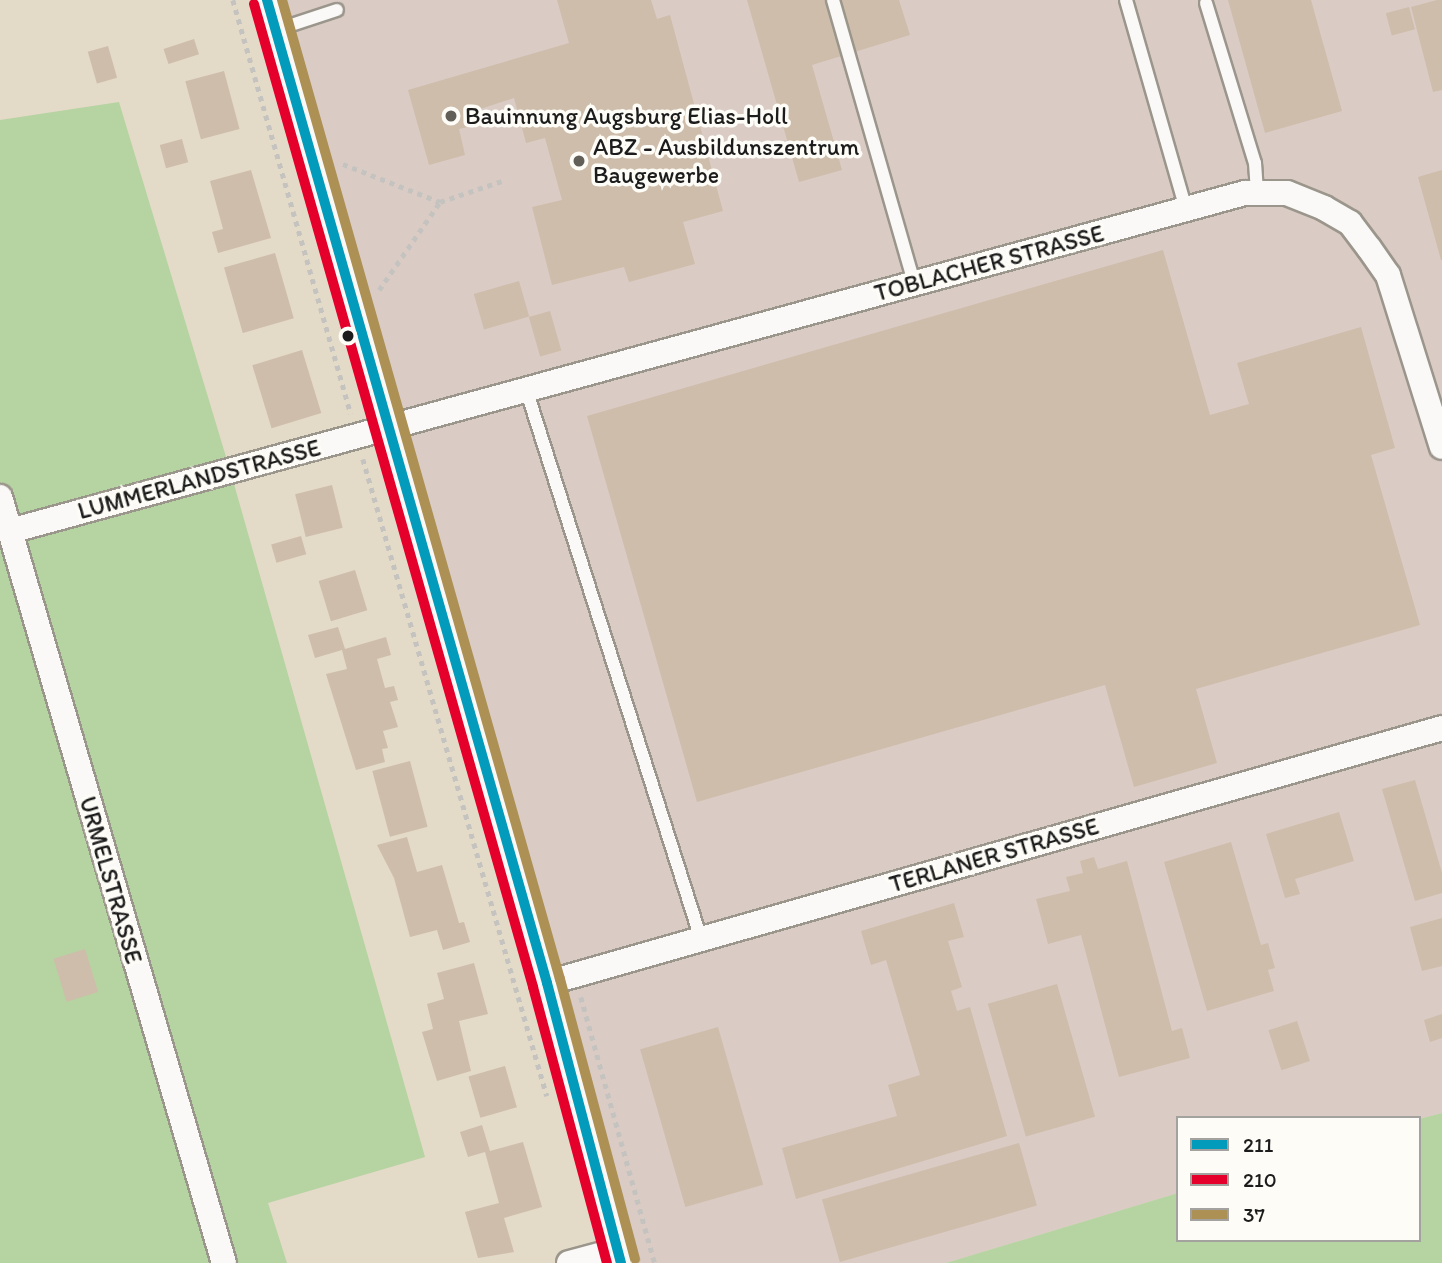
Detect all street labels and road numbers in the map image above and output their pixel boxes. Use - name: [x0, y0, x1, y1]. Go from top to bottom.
- street label: TOBLACHER STRASSE: [871, 219, 1107, 307]
- street label: LUMMERLANDSTRASSE: [74, 433, 324, 525]
- street label: URMELSTRASSE: [73, 793, 149, 967]
- street label: TERLANER STRASSE: [886, 811, 1102, 899]

